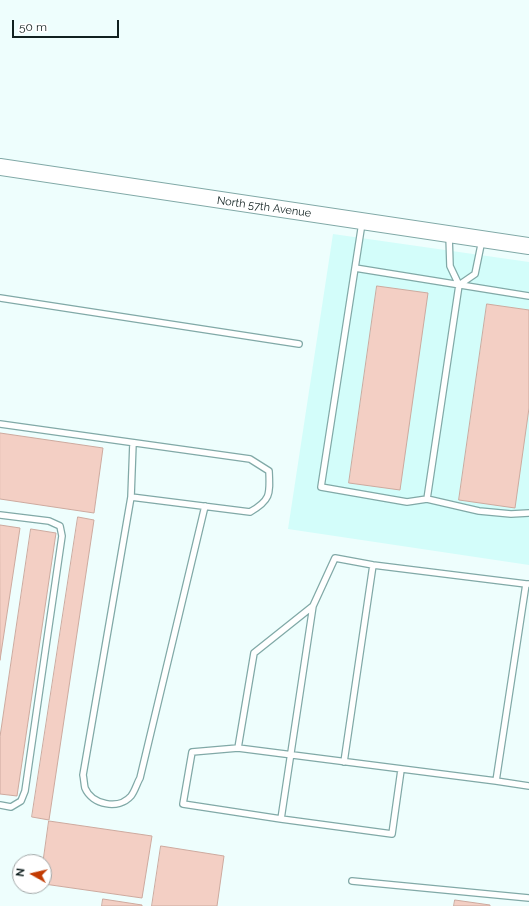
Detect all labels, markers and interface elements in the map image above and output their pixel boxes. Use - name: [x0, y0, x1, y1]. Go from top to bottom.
- scale bar: [14, 12, 121, 38]
- text: 50 m: [19, 20, 47, 34]
- street label: North 57th Avenue: [216, 194, 312, 220]
- north arrow: [12, 854, 52, 894]
- text: N: [14, 867, 28, 877]

